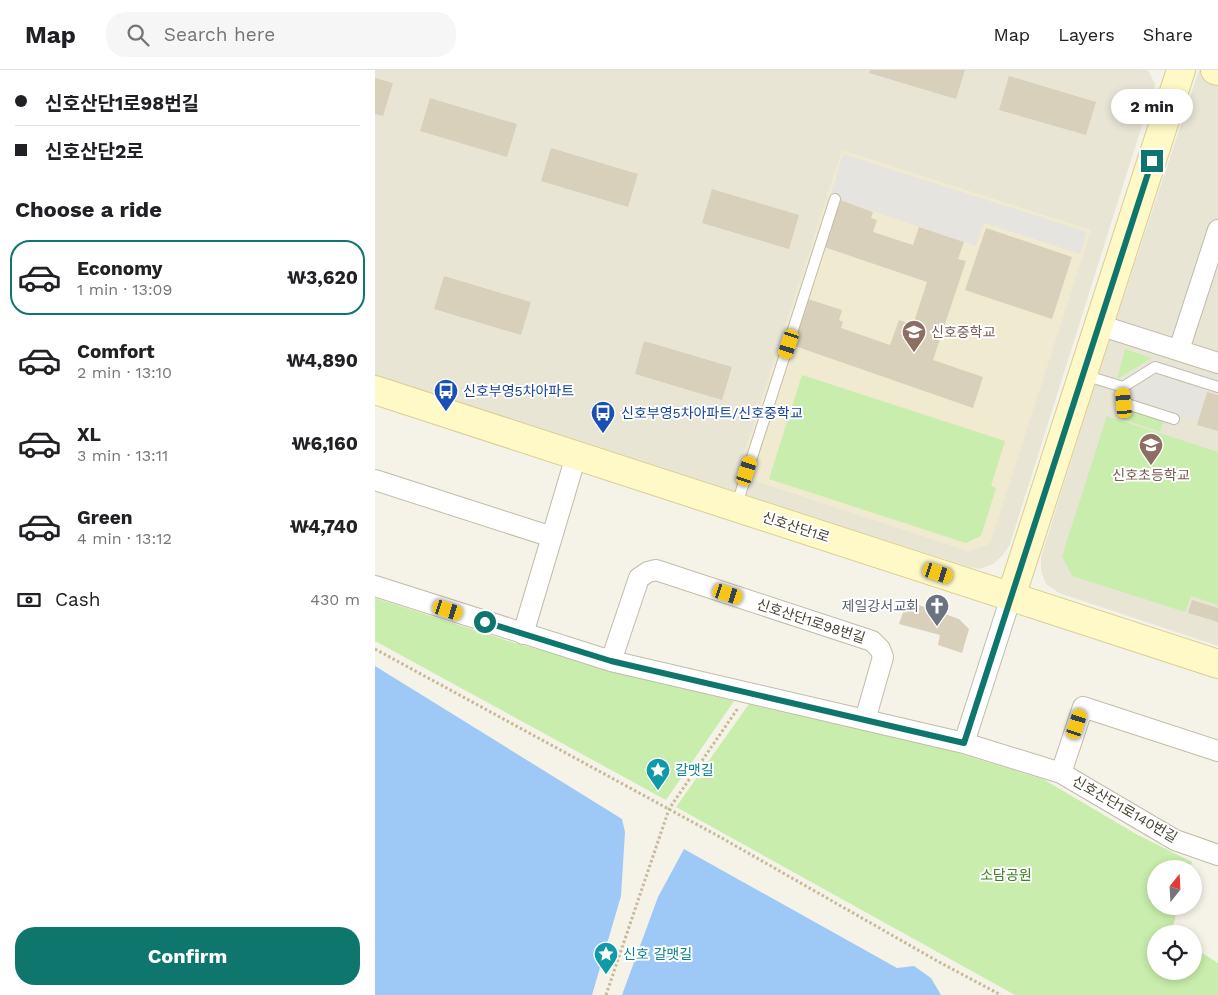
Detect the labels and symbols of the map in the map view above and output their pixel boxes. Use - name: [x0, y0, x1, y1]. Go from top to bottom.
- callout: 2 min: [1111, 88, 1193, 124]
- route end: [1141, 150, 1163, 172]
- school or university icon: 신호중학교: [901, 319, 927, 353]
- place label: 신호중학교: [931, 324, 996, 340]
- car: [777, 327, 800, 361]
- bus stop icon: 신호부영5차아파트: [433, 378, 459, 412]
- place label: 신호부영5차아파트: [463, 383, 574, 399]
- car: [1115, 387, 1132, 419]
- bus stop icon: 신호부영5차아파트/신호중학교: [590, 400, 616, 434]
- place label: 신호부영5차아파트/신호중학교: [621, 405, 803, 421]
- school or university icon: 신호초등학교: [1138, 432, 1164, 466]
- car: [735, 454, 758, 488]
- place label: 신호초등학교: [1112, 467, 1190, 483]
- street label: 신호산단1로: [760, 509, 832, 545]
- car: [921, 561, 954, 585]
- car: [711, 582, 744, 606]
- church icon: 제일강서교회: [924, 593, 950, 627]
- street label: 신호산단1로98번길: [755, 596, 867, 646]
- car: [431, 598, 464, 622]
- place label: 제일강서교회: [842, 598, 919, 614]
- route start: [474, 611, 496, 633]
- car: [1065, 707, 1088, 741]
- place icon: 갈맷길: [645, 757, 671, 791]
- place label: 갈맷길: [675, 762, 714, 778]
- street label: 신호산단1로140번길: [1070, 772, 1180, 846]
- north arrow: [1147, 860, 1203, 915]
- park label: 소담공원: [980, 867, 1032, 883]
- place icon: 신호 갈맷길: [593, 941, 619, 975]
- place label: 신호 갈맷길: [623, 946, 692, 962]

